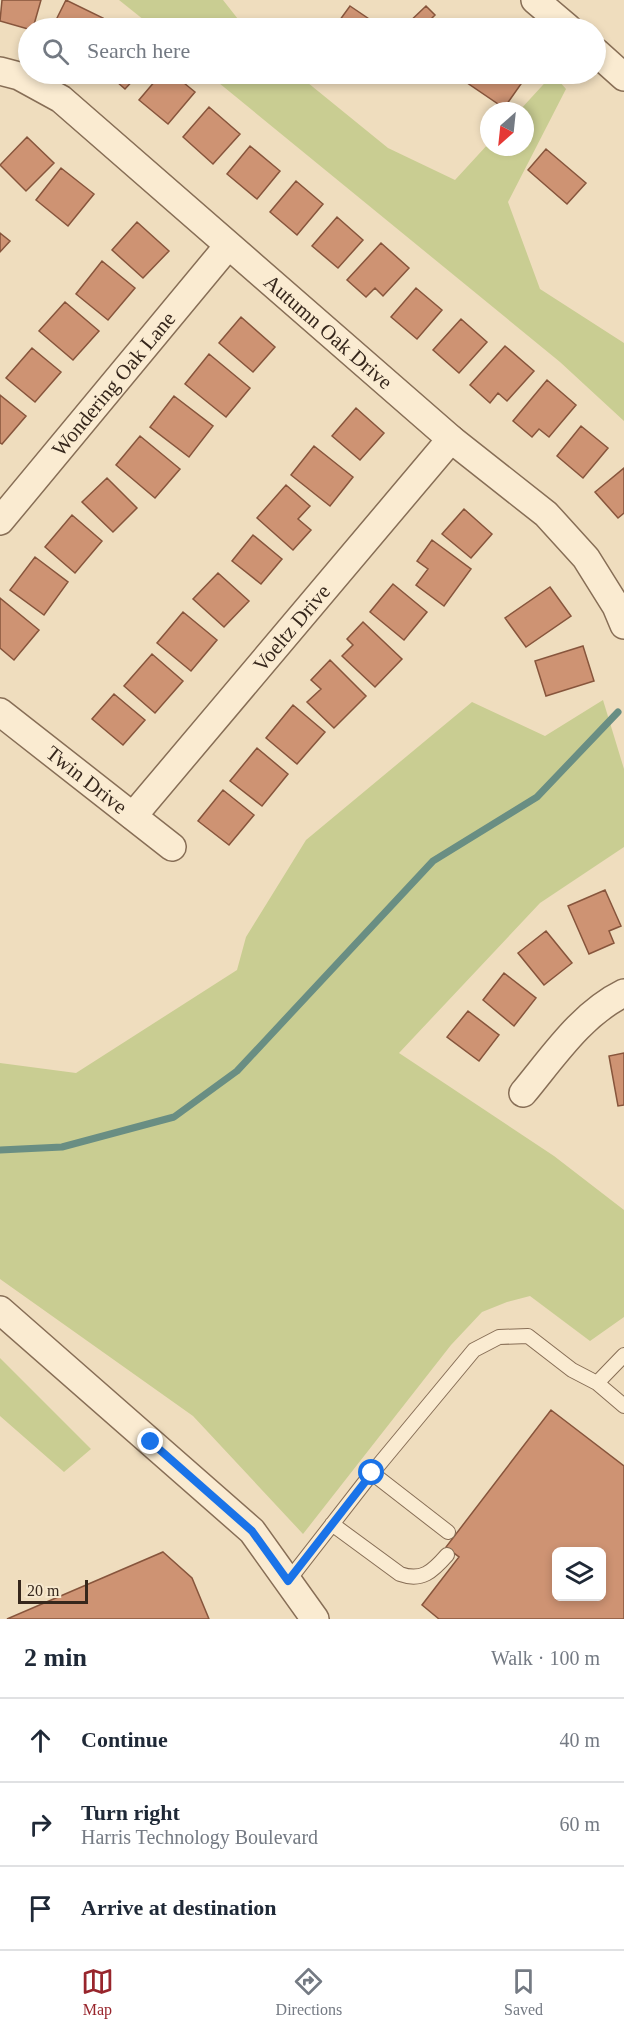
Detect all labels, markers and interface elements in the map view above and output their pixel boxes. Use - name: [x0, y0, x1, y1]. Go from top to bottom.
- search box: [18, 18, 606, 84]
- icon: search: [39, 35, 72, 68]
- text: Search here: [87, 38, 190, 63]
- north arrow: [480, 102, 534, 156]
- street label: Autumn Oak Drive: [259, 270, 397, 394]
- street label: Wondering Oak Lane: [47, 307, 180, 461]
- street label: Voeltz Drive: [248, 580, 335, 676]
- street label: Twin Drive: [41, 741, 132, 819]
- route end: [137, 1428, 163, 1454]
- route start: [358, 1459, 384, 1485]
- map controls: [552, 1547, 606, 1601]
- button: layers: [552, 1547, 606, 1601]
- scale bar: [18, 1577, 88, 1604]
- text: 20 m: [27, 1582, 59, 1599]
- text: 2 min: [24, 1643, 87, 1672]
- text: Walk · 100 m: [491, 1647, 600, 1669]
- icon: ahead: [24, 1724, 57, 1757]
- text: Continue: [81, 1727, 168, 1752]
- text: 40 m: [559, 1729, 600, 1751]
- text: Turn right: [81, 1800, 180, 1825]
- icon: right: [24, 1808, 57, 1841]
- text: 60 m: [559, 1813, 600, 1835]
- text: Harris Technology Boulevard: [81, 1826, 318, 1848]
- icon: arrive: [24, 1892, 57, 1925]
- text: Arrive at destination: [81, 1895, 277, 1920]
- tab: Map: [81, 1965, 114, 2019]
- tab: Directions: [276, 1965, 342, 2019]
- tab: Saved: [504, 1965, 543, 2019]

